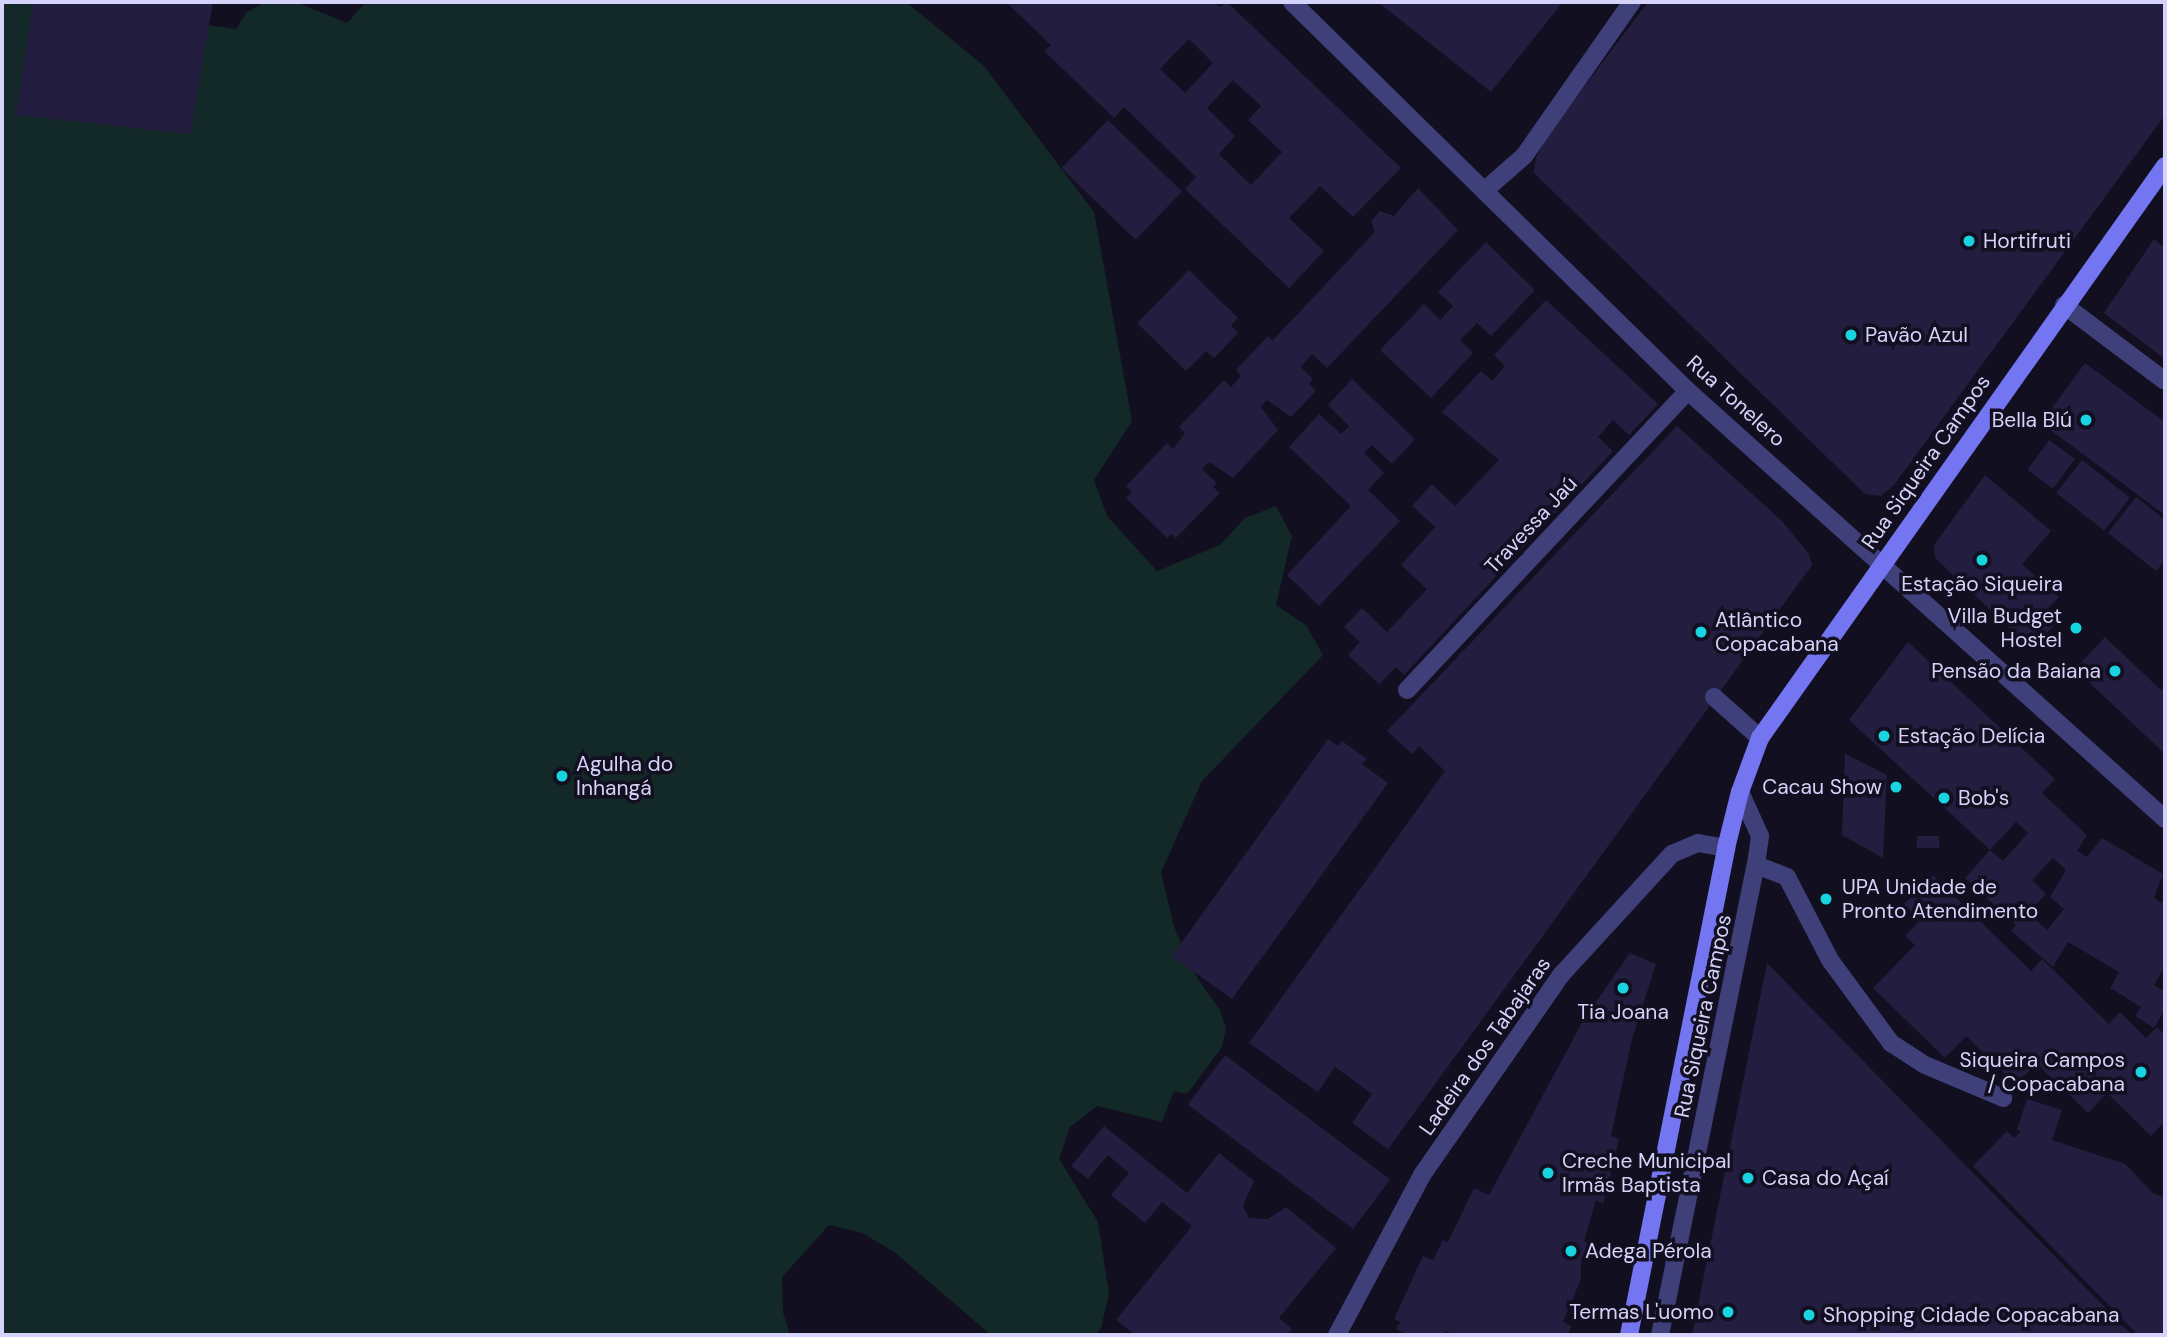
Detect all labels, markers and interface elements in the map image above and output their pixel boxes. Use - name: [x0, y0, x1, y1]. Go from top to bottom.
- place label: Hortifruti: [1983, 228, 2071, 254]
- marker: Hortifruti: [1961, 233, 1977, 249]
- place label: Pavão Azul: [1865, 322, 1968, 348]
- marker: Pavão Azul: [1843, 327, 1859, 343]
- street label: Rua Tonelero: [1681, 350, 1791, 452]
- street label: Rua Siqueira Campos: [1856, 370, 1996, 554]
- place label: Bella Blú: [1992, 407, 2072, 433]
- marker: Bella Blú: [2078, 412, 2094, 428]
- street label: Travessa Jaú: [1480, 471, 1582, 579]
- marker: Estação Siqueira: [1974, 552, 1990, 568]
- place label: Estação Siqueira: [1901, 571, 2063, 597]
- place label: Villa Budget Hostel: [1948, 603, 2062, 653]
- place label: Atlântico Copacabana: [1715, 607, 1839, 657]
- marker: Villa Budget Hostel: [2068, 620, 2084, 636]
- marker: Atlântico Copacabana: [1693, 624, 1709, 640]
- place label: Pensão da Baiana: [1931, 658, 2101, 684]
- marker: Pensão da Baiana: [2107, 663, 2123, 679]
- place label: Estação Delícia: [1898, 723, 2045, 749]
- marker: Estação Delícia: [1876, 728, 1892, 744]
- place label: Agulha do Inhangá: [576, 751, 673, 801]
- marker: Agulha do Inhangá: [554, 768, 570, 784]
- place label: Cacau Show: [1762, 774, 1882, 800]
- marker: Cacau Show: [1888, 779, 1904, 795]
- place label: Bob's: [1958, 785, 2009, 811]
- marker: Bob's: [1936, 790, 1952, 806]
- place label: UPA Unidade de Pronto Atendimento: [1842, 874, 2038, 924]
- marker: UPA Unidade de Pronto Atendimento: [1816, 889, 1836, 909]
- street label: Rua Siqueira Campos: [1669, 912, 1737, 1120]
- street label: Ladeira dos Tabajaras: [1414, 952, 1556, 1140]
- marker: Tia Joana: [1615, 980, 1631, 996]
- place label: Tia Joana: [1577, 999, 1669, 1025]
- place label: Siqueira Campos / Copacabana: [1959, 1047, 2125, 1097]
- marker: Siqueira Campos / Copacabana: [2131, 1062, 2151, 1082]
- place label: Creche Municipal Irmãs Baptista: [1562, 1148, 1731, 1198]
- marker: Creche Municipal Irmãs Baptista: [1540, 1165, 1556, 1181]
- place label: Casa do Açaí: [1762, 1165, 1889, 1191]
- marker: Casa do Açaí: [1740, 1170, 1756, 1186]
- place label: Adega Pérola: [1585, 1238, 1712, 1264]
- marker: Adega Pérola: [1563, 1243, 1579, 1259]
- place label: Termas L'uomo: [1569, 1299, 1714, 1325]
- place label: Shopping Cidade Copacabana: [1823, 1302, 2119, 1328]
- marker: Termas L'uomo: [1720, 1304, 1736, 1320]
- marker: Shopping Cidade Copacabana: [1801, 1307, 1817, 1323]

